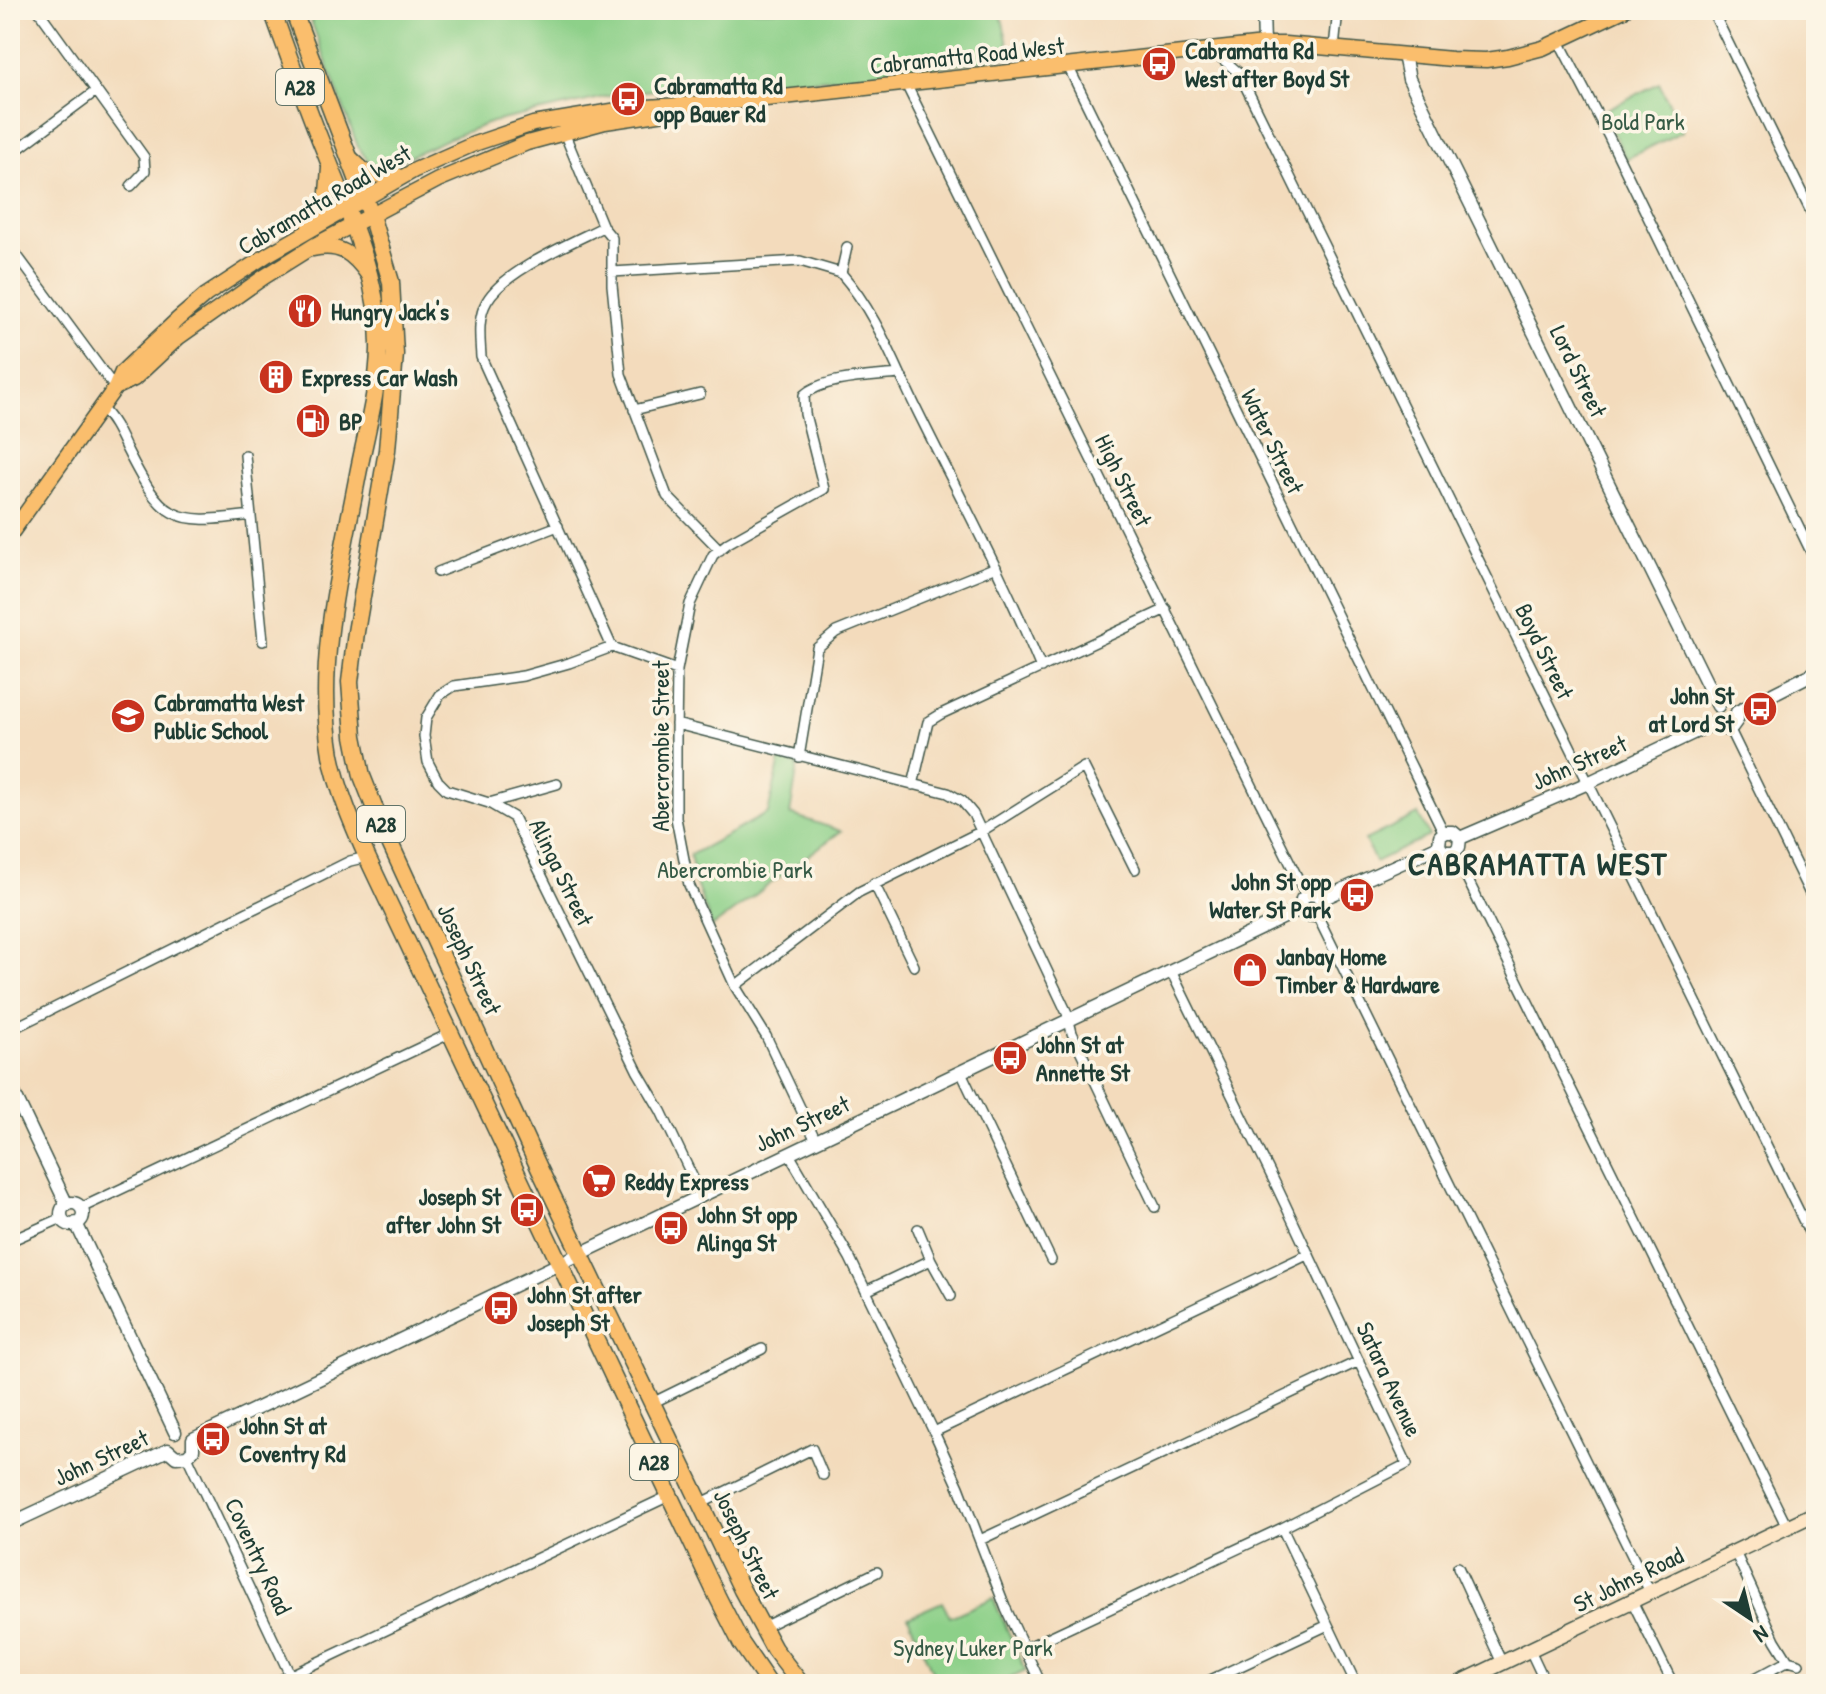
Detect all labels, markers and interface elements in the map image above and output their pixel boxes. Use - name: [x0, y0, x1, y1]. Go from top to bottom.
- street label: Cabramatta Road West: [868, 29, 1066, 81]
- place label: Cabramatta Rd West after Boyd St: [1185, 34, 1350, 95]
- bus stop icon: Cabramatta Rd West after Boyd St: [1140, 45, 1178, 83]
- road number: A28: [276, 69, 324, 105]
- place label: Cabramatta Rd opp Bauer Rd: [654, 69, 783, 130]
- bus stop icon: Cabramatta Rd opp Bauer Rd: [609, 80, 647, 118]
- park label: Bold Park: [1601, 105, 1685, 137]
- street label: Cabramatta Road West: [232, 136, 417, 262]
- restaurant icon: Hungry Jack's: [286, 292, 324, 330]
- place label: Hungry Jack's: [331, 295, 449, 328]
- street label: Lord Street: [1543, 320, 1615, 423]
- building icon: Express Car Wash: [257, 358, 295, 396]
- place label: Express Car Wash: [302, 361, 457, 394]
- street label: Water Street: [1234, 383, 1312, 499]
- fuel station icon: BP: [294, 402, 332, 440]
- place label: BP: [339, 405, 363, 437]
- street label: High Street: [1088, 429, 1160, 532]
- street label: Boyd Street: [1508, 598, 1582, 705]
- street label: Abercrombie Street: [644, 660, 676, 832]
- place label: John St at Lord St: [1649, 679, 1735, 739]
- place label: Cabramatta West Public School: [154, 686, 305, 746]
- bus stop icon: John St at Lord St: [1741, 690, 1779, 728]
- school or university icon: Cabramatta West Public School: [109, 697, 147, 735]
- street label: John Street: [1526, 727, 1632, 797]
- road number: A28: [357, 806, 405, 842]
- street label: Alinga Street: [522, 813, 602, 932]
- district label: CABRAMATTA WEST: [1408, 842, 1668, 885]
- park label: Abercrombie Park: [657, 853, 813, 885]
- place label: John St opp Water St Park: [1209, 865, 1332, 925]
- bus stop icon: John St opp Water St Park: [1338, 876, 1376, 914]
- street label: Joseph Street: [430, 898, 510, 1020]
- place label: Janbay Home Timber & Hardware: [1275, 940, 1440, 1000]
- shop icon: Janbay Home Timber & Hardware: [1231, 951, 1269, 989]
- place label: John St at Annette St: [1036, 1028, 1131, 1088]
- bus stop icon: John St at Annette St: [991, 1039, 1029, 1077]
- street label: John Street: [750, 1087, 855, 1159]
- supermarket icon: Reddy Express: [580, 1162, 618, 1200]
- place label: Reddy Express: [625, 1165, 749, 1198]
- place label: Joseph St after John St: [386, 1180, 502, 1240]
- bus stop icon: Joseph St after John St: [508, 1191, 546, 1229]
- place label: John St opp Alinga St: [697, 1198, 798, 1259]
- bus stop icon: John St opp Alinga St: [652, 1209, 690, 1247]
- place label: John St after Joseph St: [527, 1278, 643, 1339]
- bus stop icon: John St after Joseph St: [482, 1289, 520, 1327]
- street label: Satara Avenue: [1349, 1316, 1431, 1442]
- place label: John St at Coventry Rd: [239, 1409, 346, 1470]
- bus stop icon: John St at Coventry Rd: [194, 1420, 232, 1458]
- street label: John Street: [49, 1421, 154, 1493]
- road number: A28: [630, 1444, 678, 1480]
- street label: Joseph Street: [707, 1483, 788, 1605]
- street label: Coventry Road: [218, 1492, 300, 1620]
- street label: St Johns Road: [1568, 1539, 1688, 1619]
- north arrow: [1710, 1578, 1790, 1658]
- text: N: [1748, 1619, 1775, 1650]
- park label: Sydney Luker Park: [893, 1631, 1053, 1663]

